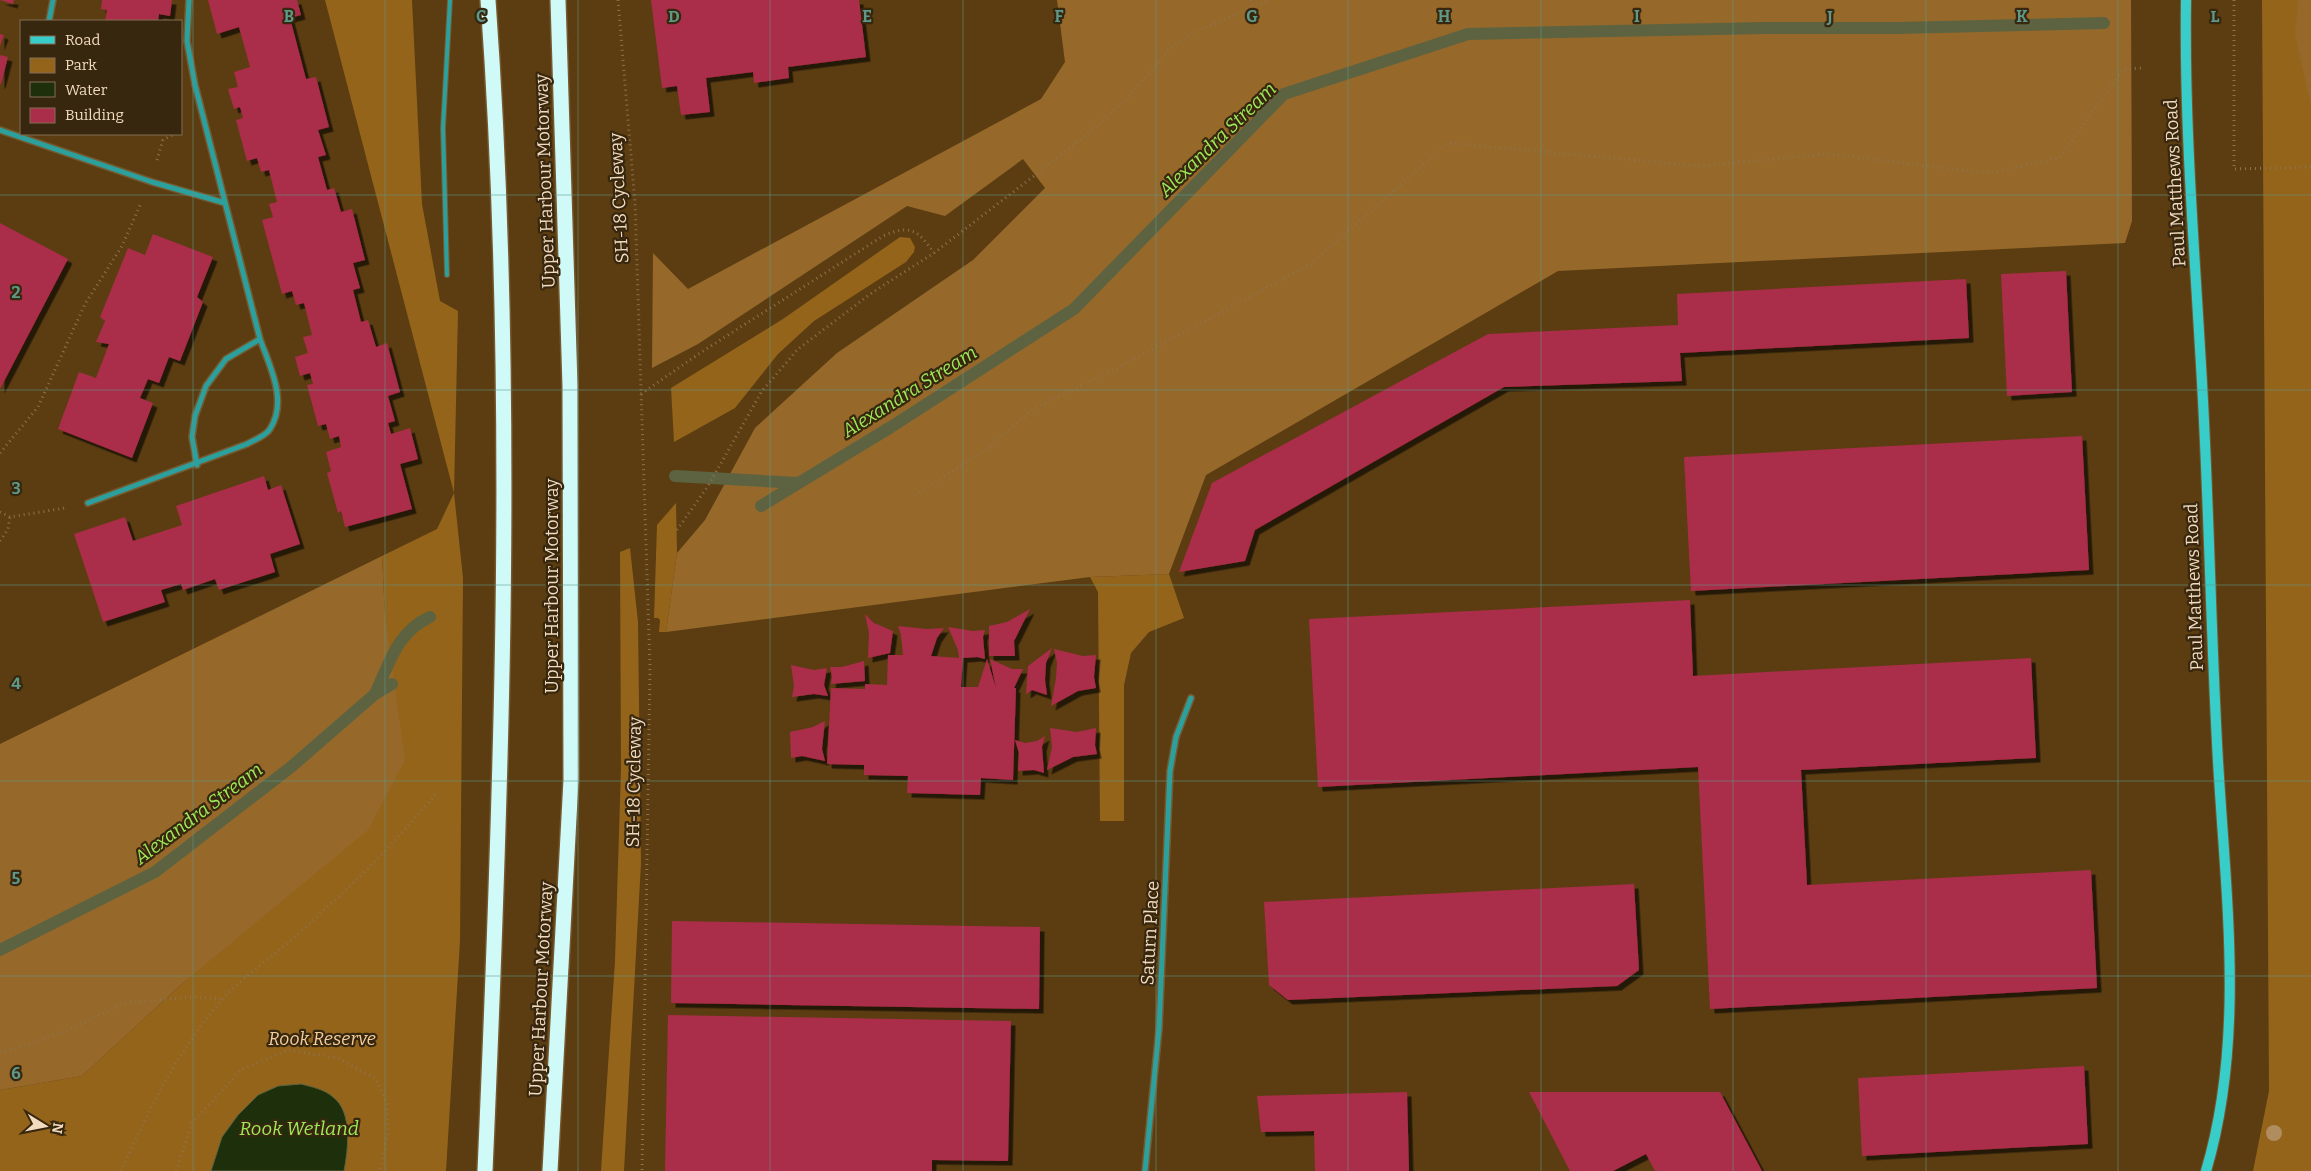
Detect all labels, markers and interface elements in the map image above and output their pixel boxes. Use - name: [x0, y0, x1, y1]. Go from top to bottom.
- text: B: [284, 7, 294, 26]
- text: C: [476, 7, 486, 26]
- text: D: [668, 7, 680, 26]
- text: E: [862, 7, 872, 26]
- text: F: [1055, 7, 1064, 26]
- text: G: [1246, 7, 1258, 26]
- text: H: [1438, 7, 1451, 26]
- text: I: [1634, 7, 1640, 26]
- text: J: [1826, 7, 1833, 26]
- text: K: [2016, 7, 2028, 26]
- text: L: [2211, 7, 2220, 26]
- legend: [20, 20, 182, 135]
- text: Road: [65, 31, 100, 49]
- text: Park: [65, 56, 97, 74]
- street label: Upper Harbour Motorway: [530, 73, 560, 289]
- water label: Alexandra Stream: [1153, 77, 1281, 202]
- text: Water: [65, 81, 108, 99]
- street label: Paul Matthews Road: [2160, 98, 2190, 267]
- text: Building: [65, 106, 124, 124]
- street label: SH-18 Cycleway: [605, 132, 633, 264]
- text: 2: [11, 283, 21, 302]
- water label: Alexandra Stream: [837, 341, 981, 443]
- street label: Upper Harbour Motorway: [541, 478, 563, 694]
- text: 3: [11, 479, 21, 498]
- street label: Paul Matthews Road: [2180, 502, 2208, 671]
- text: 4: [11, 674, 21, 693]
- street label: SH-18 Cycleway: [622, 716, 646, 848]
- water label: Alexandra Stream: [129, 758, 267, 870]
- text: 5: [12, 869, 21, 888]
- street label: Saturn Place: [1136, 880, 1164, 986]
- street label: Upper Harbour Motorway: [524, 881, 558, 1097]
- park label: Rook Reserve: [268, 1028, 376, 1050]
- text: 6: [11, 1064, 21, 1083]
- north arrow: [20, 1101, 70, 1151]
- water label: Rook Wetland: [239, 1117, 359, 1140]
- text: N: [48, 1121, 67, 1135]

